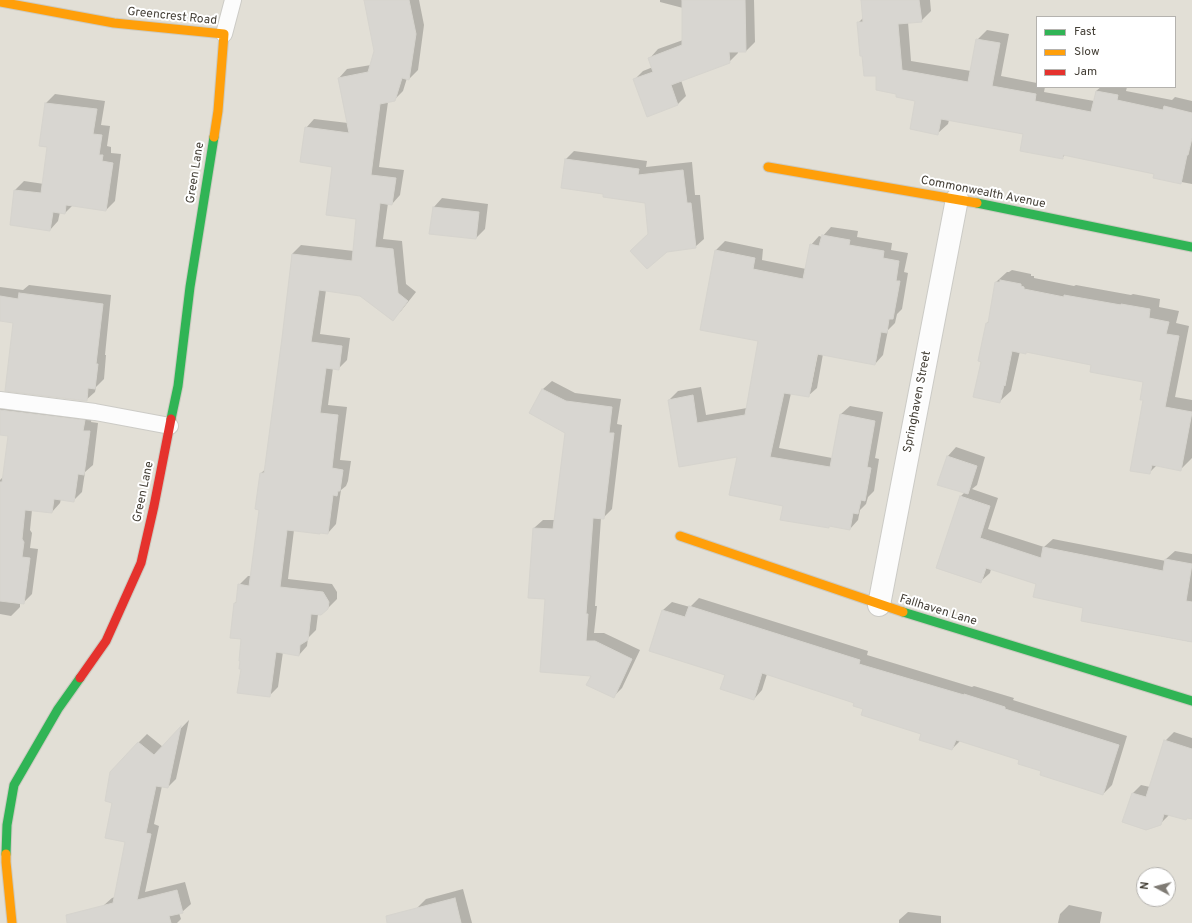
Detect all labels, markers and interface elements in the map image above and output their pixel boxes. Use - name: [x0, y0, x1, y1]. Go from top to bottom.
- street label: Greencrest Road: [126, 5, 218, 29]
- legend: [1036, 16, 1176, 88]
- text: Fast: [1074, 24, 1096, 40]
- text: Slow: [1074, 44, 1100, 60]
- text: Jam: [1074, 64, 1097, 80]
- street label: Green Lane: [184, 141, 208, 205]
- street label: Commonwealth Avenue: [919, 174, 1047, 212]
- street label: Springhaven Street: [901, 350, 935, 454]
- street label: Green Lane: [131, 460, 157, 524]
- street label: Fallhaven Lane: [898, 592, 978, 630]
- north arrow: [1136, 867, 1176, 907]
- text: N: [1138, 881, 1153, 890]

